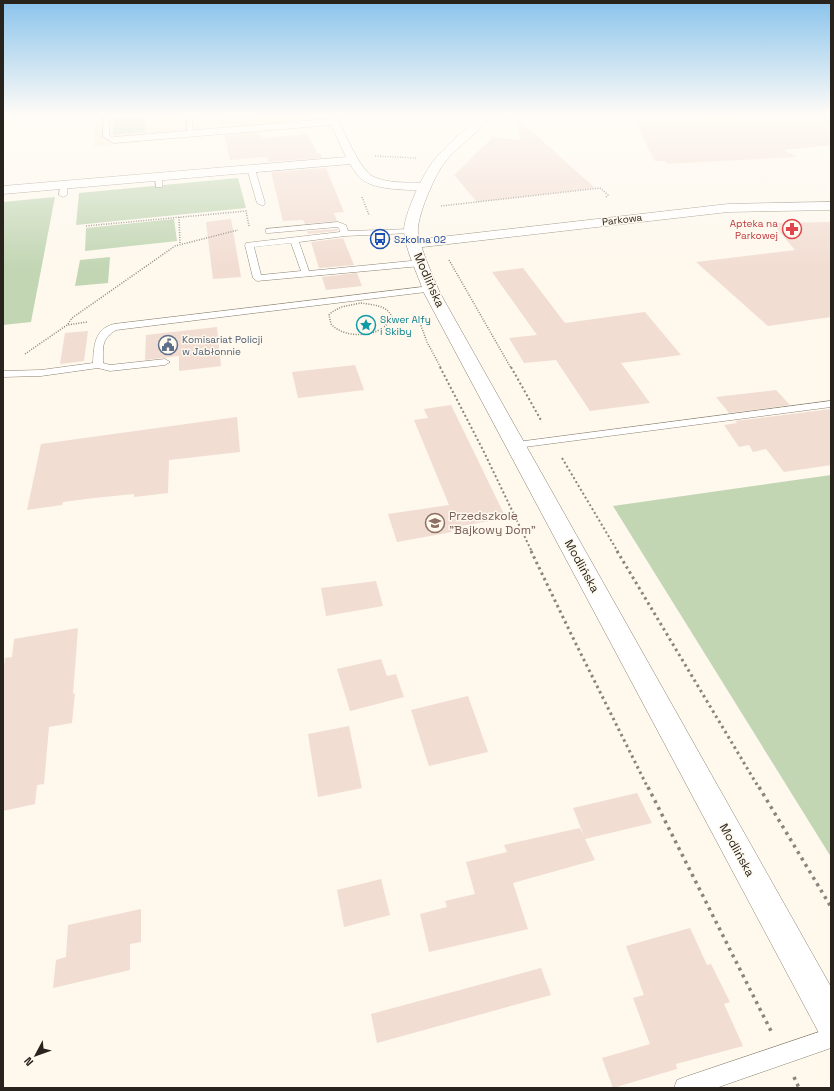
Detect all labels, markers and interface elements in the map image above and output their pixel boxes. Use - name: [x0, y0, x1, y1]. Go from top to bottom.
- street label: Parkowa: [601, 211, 643, 228]
- place label: Apteka na Parkowej: [730, 217, 778, 242]
- pharmacy icon: Apteka na Parkowej: [781, 218, 803, 240]
- bus stop icon: Szkolna 02: [369, 228, 391, 250]
- place label: Szkolna 02: [394, 233, 446, 246]
- street label: Modlińska: [410, 250, 448, 310]
- place label: Skwer Alfy i Skiby: [380, 313, 431, 338]
- place icon: Skwer Alfy i Skiby: [355, 314, 377, 336]
- place label: Komisariat Policji w Jabłonnie: [182, 333, 263, 358]
- public building icon: Komisariat Policji w Jabłonnie: [157, 334, 179, 356]
- place label: Przedszkole "Bajkowy Dom": [449, 508, 536, 538]
- school or university icon: Przedszkole "Bajkowy Dom": [424, 512, 446, 534]
- street label: Modlińska: [561, 537, 603, 595]
- street label: Modlińska: [716, 821, 758, 879]
- north arrow: [16, 1035, 56, 1075]
- text: N: [21, 1054, 36, 1069]

